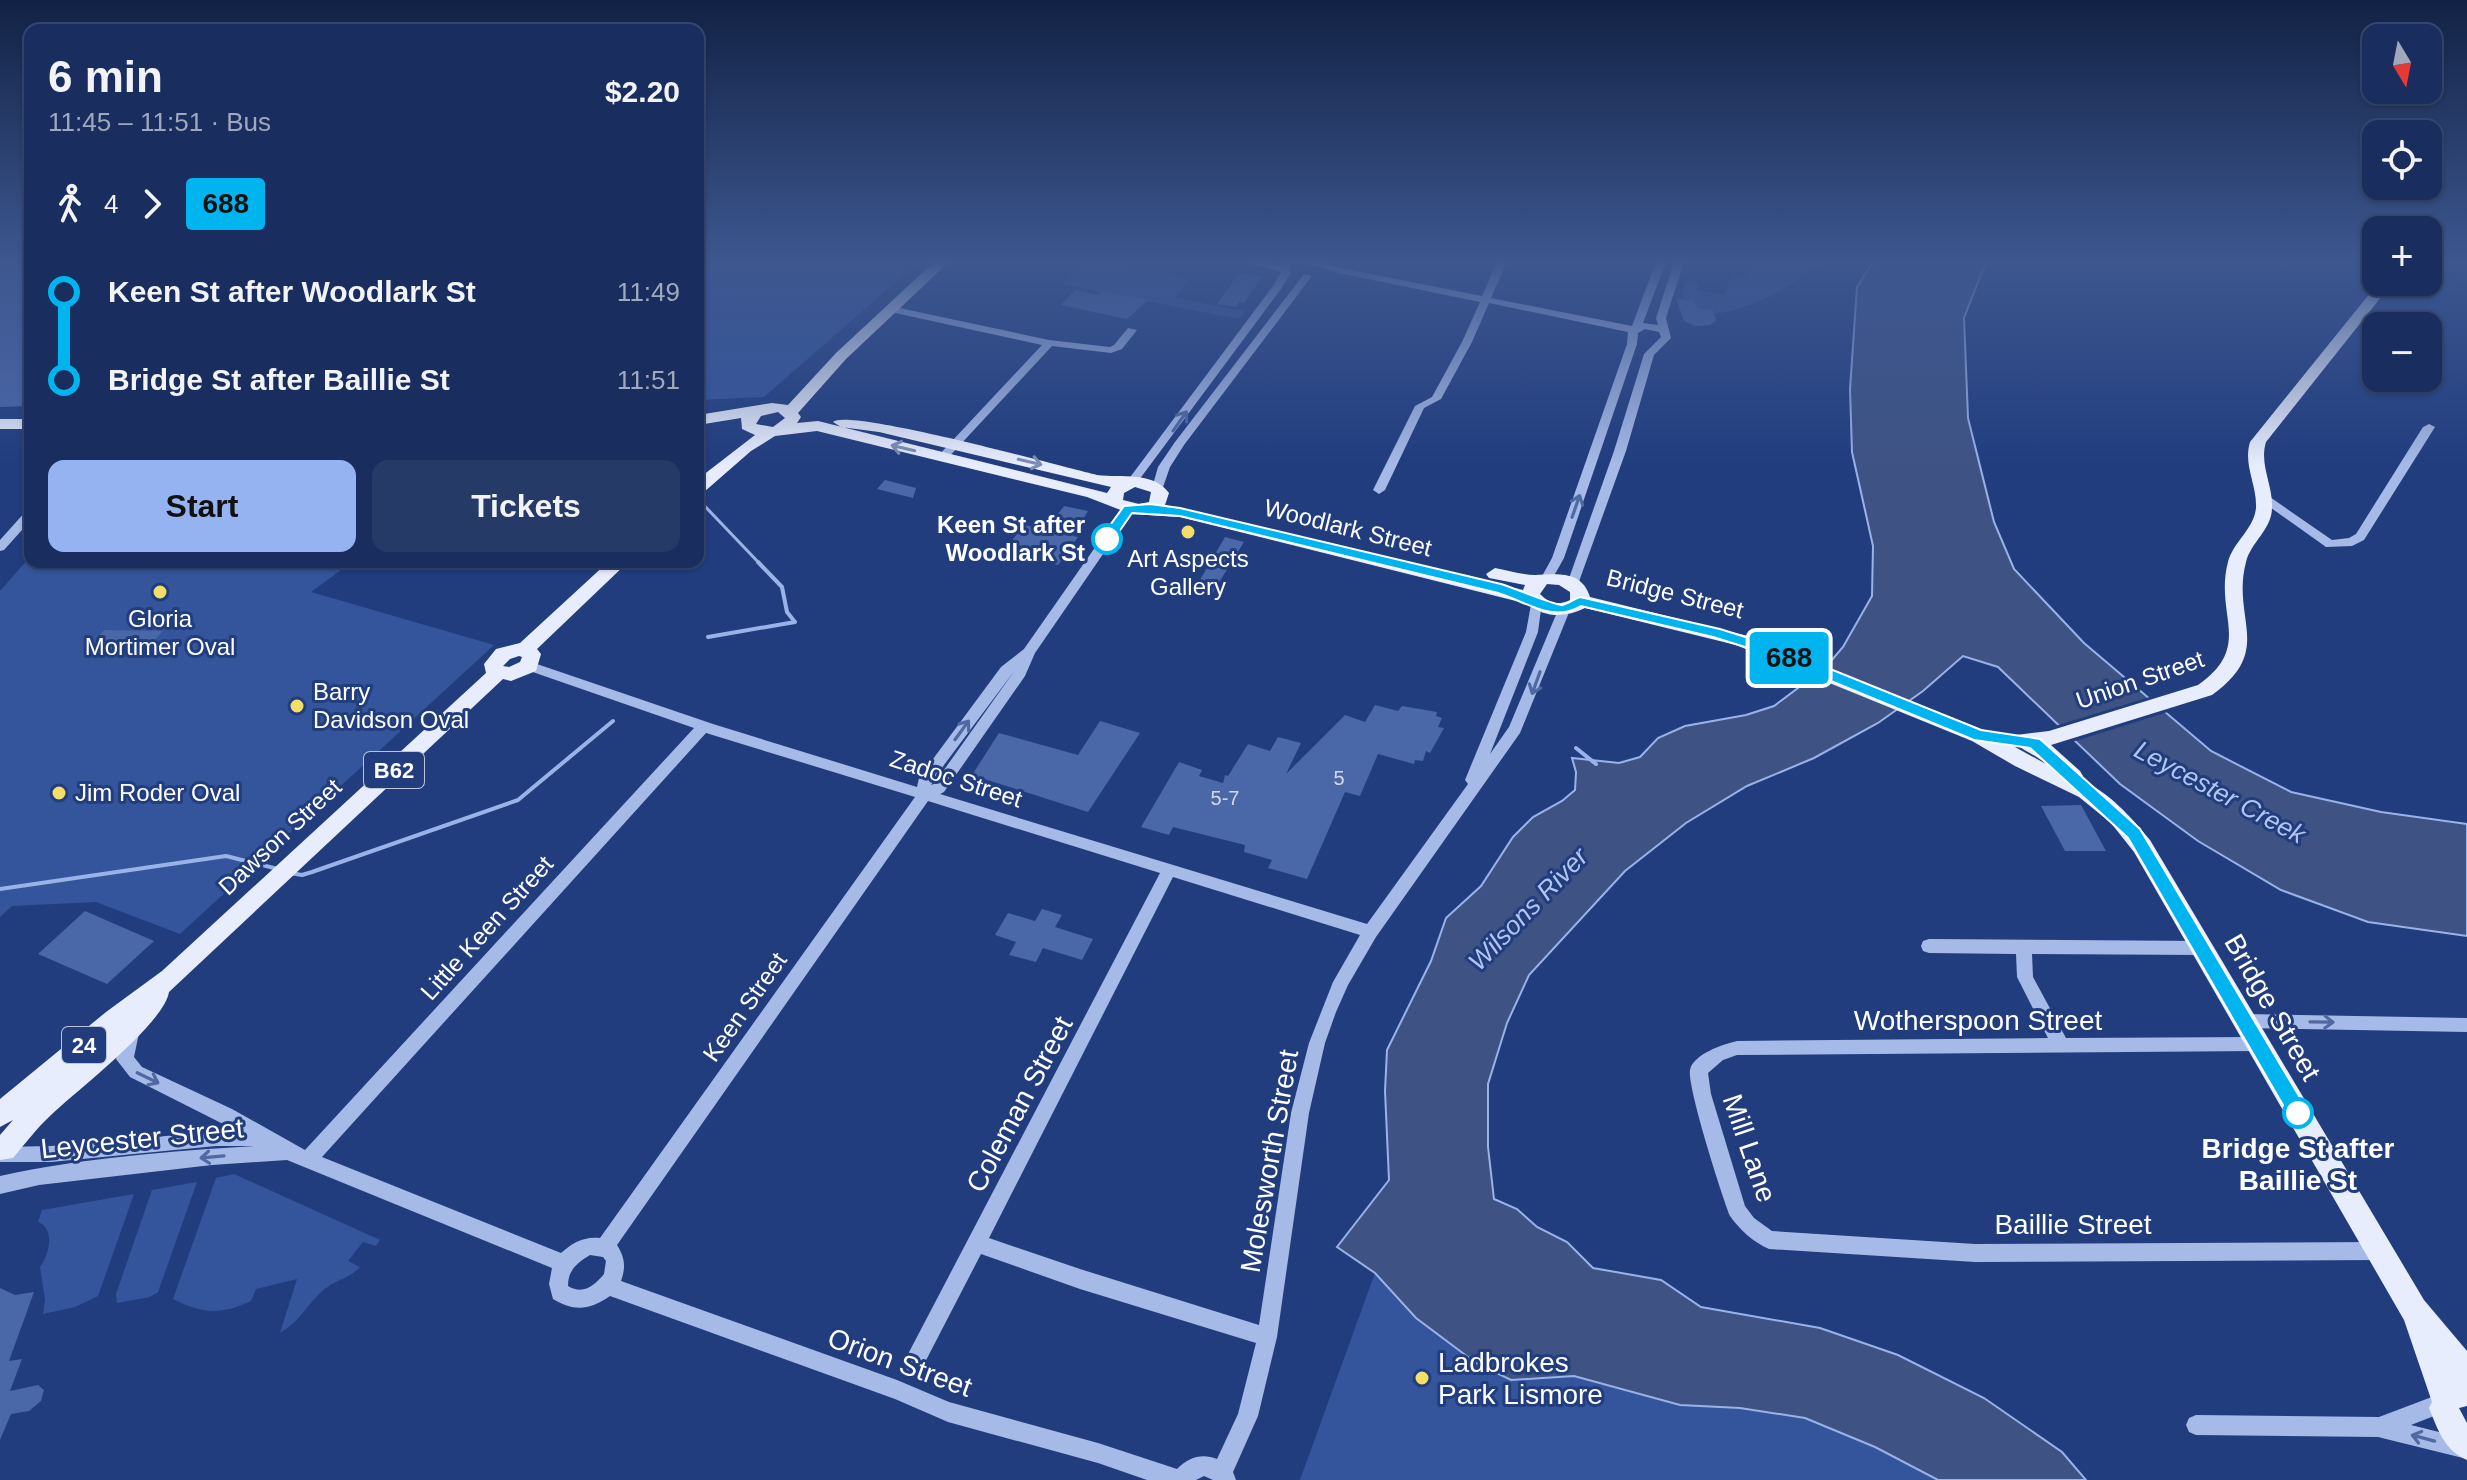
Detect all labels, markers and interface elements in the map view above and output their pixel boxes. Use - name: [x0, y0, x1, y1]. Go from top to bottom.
- north arrow: [2362, 24, 2442, 104]
- map controls: [2362, 24, 2442, 392]
- text: 6 min: [48, 52, 163, 101]
- text: $2.20: [605, 75, 680, 108]
- text: 11:45 – 11:51 · Bus: [48, 107, 271, 137]
- button: locate: [2362, 120, 2442, 200]
- icon: walk: [48, 182, 92, 226]
- icon: forward: [130, 182, 174, 226]
- text: 688: [202, 188, 249, 219]
- text: 4: [104, 189, 118, 219]
- button: +: [2362, 216, 2442, 296]
- text: Keen St after Woodlark St: [108, 275, 476, 308]
- text: 11:49: [617, 277, 680, 307]
- button: −: [2362, 312, 2442, 392]
- text: Bridge St after Baillie St: [108, 363, 450, 396]
- text: 11:51: [617, 365, 680, 395]
- one-way arrow: [1172, 410, 1188, 432]
- one-way arrow: [890, 440, 916, 455]
- one-way arrow: [1017, 455, 1042, 470]
- button: Start: [48, 460, 356, 552]
- button: Tickets: [372, 460, 680, 552]
- street label: Woodlark Street: [1262, 494, 1435, 561]
- one-way arrow: [1569, 494, 1584, 519]
- place label: Keen St after Woodlark St: [937, 511, 1085, 566]
- marker: Art Aspects Gallery: [1179, 523, 1197, 541]
- marker: Keen St after Woodlark St: [1092, 524, 1122, 554]
- place label: Art Aspects Gallery: [1127, 545, 1249, 600]
- street label: Bridge Street: [1604, 563, 1747, 624]
- marker: Gloria Mortimer Oval: [151, 583, 169, 601]
- place label: Gloria Mortimer Oval: [85, 605, 235, 660]
- line badge: 688: [1743, 632, 1835, 684]
- text: 688: [1766, 642, 1812, 673]
- street label: Union Street: [2072, 645, 2208, 714]
- one-way arrow: [1528, 670, 1542, 694]
- place label: Barry Davidson Oval: [313, 678, 469, 733]
- marker: Barry Davidson Oval: [288, 697, 306, 715]
- one-way arrow: [954, 719, 970, 741]
- water label: Leycester Creek: [2129, 734, 2312, 851]
- street label: Zadoc Street: [887, 744, 1026, 813]
- road number: B62: [364, 752, 424, 788]
- house number: 5: [1333, 767, 1345, 789]
- street label: Dawson Street: [213, 773, 347, 900]
- place label: Jim Roder Oval: [75, 779, 240, 806]
- marker: Jim Roder Oval: [50, 784, 68, 802]
- house number: 5-7: [1211, 787, 1239, 809]
- water label: Wilsons River: [1462, 841, 1595, 976]
- street label: Little Keen Street: [415, 850, 558, 1005]
- street label: Bridge Street: [2218, 929, 2327, 1086]
- street label: Keen Street: [697, 947, 792, 1066]
- street label: Wotherspoon Street: [1854, 1005, 2102, 1036]
- street label: Coleman Street: [960, 1011, 1079, 1197]
- one-way arrow: [2308, 1014, 2335, 1030]
- road number: 24: [62, 1027, 106, 1063]
- street label: Molesworth Street: [1235, 1047, 1304, 1275]
- one-way arrow: [135, 1070, 159, 1086]
- street label: Mill Lane: [1717, 1090, 1782, 1206]
- marker: Bridge St after Baillie St: [2283, 1098, 2313, 1128]
- street label: Leycester Street: [39, 1112, 245, 1165]
- place label: Bridge St after Baillie St: [2202, 1133, 2395, 1196]
- one-way arrow: [199, 1150, 226, 1165]
- street label: Baillie Street: [1994, 1209, 2152, 1240]
- street label: Orion Street: [824, 1322, 976, 1403]
- place label: Ladbrokes Park Lismore: [1438, 1347, 1603, 1410]
- marker: Ladbrokes Park Lismore: [1413, 1369, 1431, 1387]
- one-way arrow: [2410, 1430, 2436, 1445]

